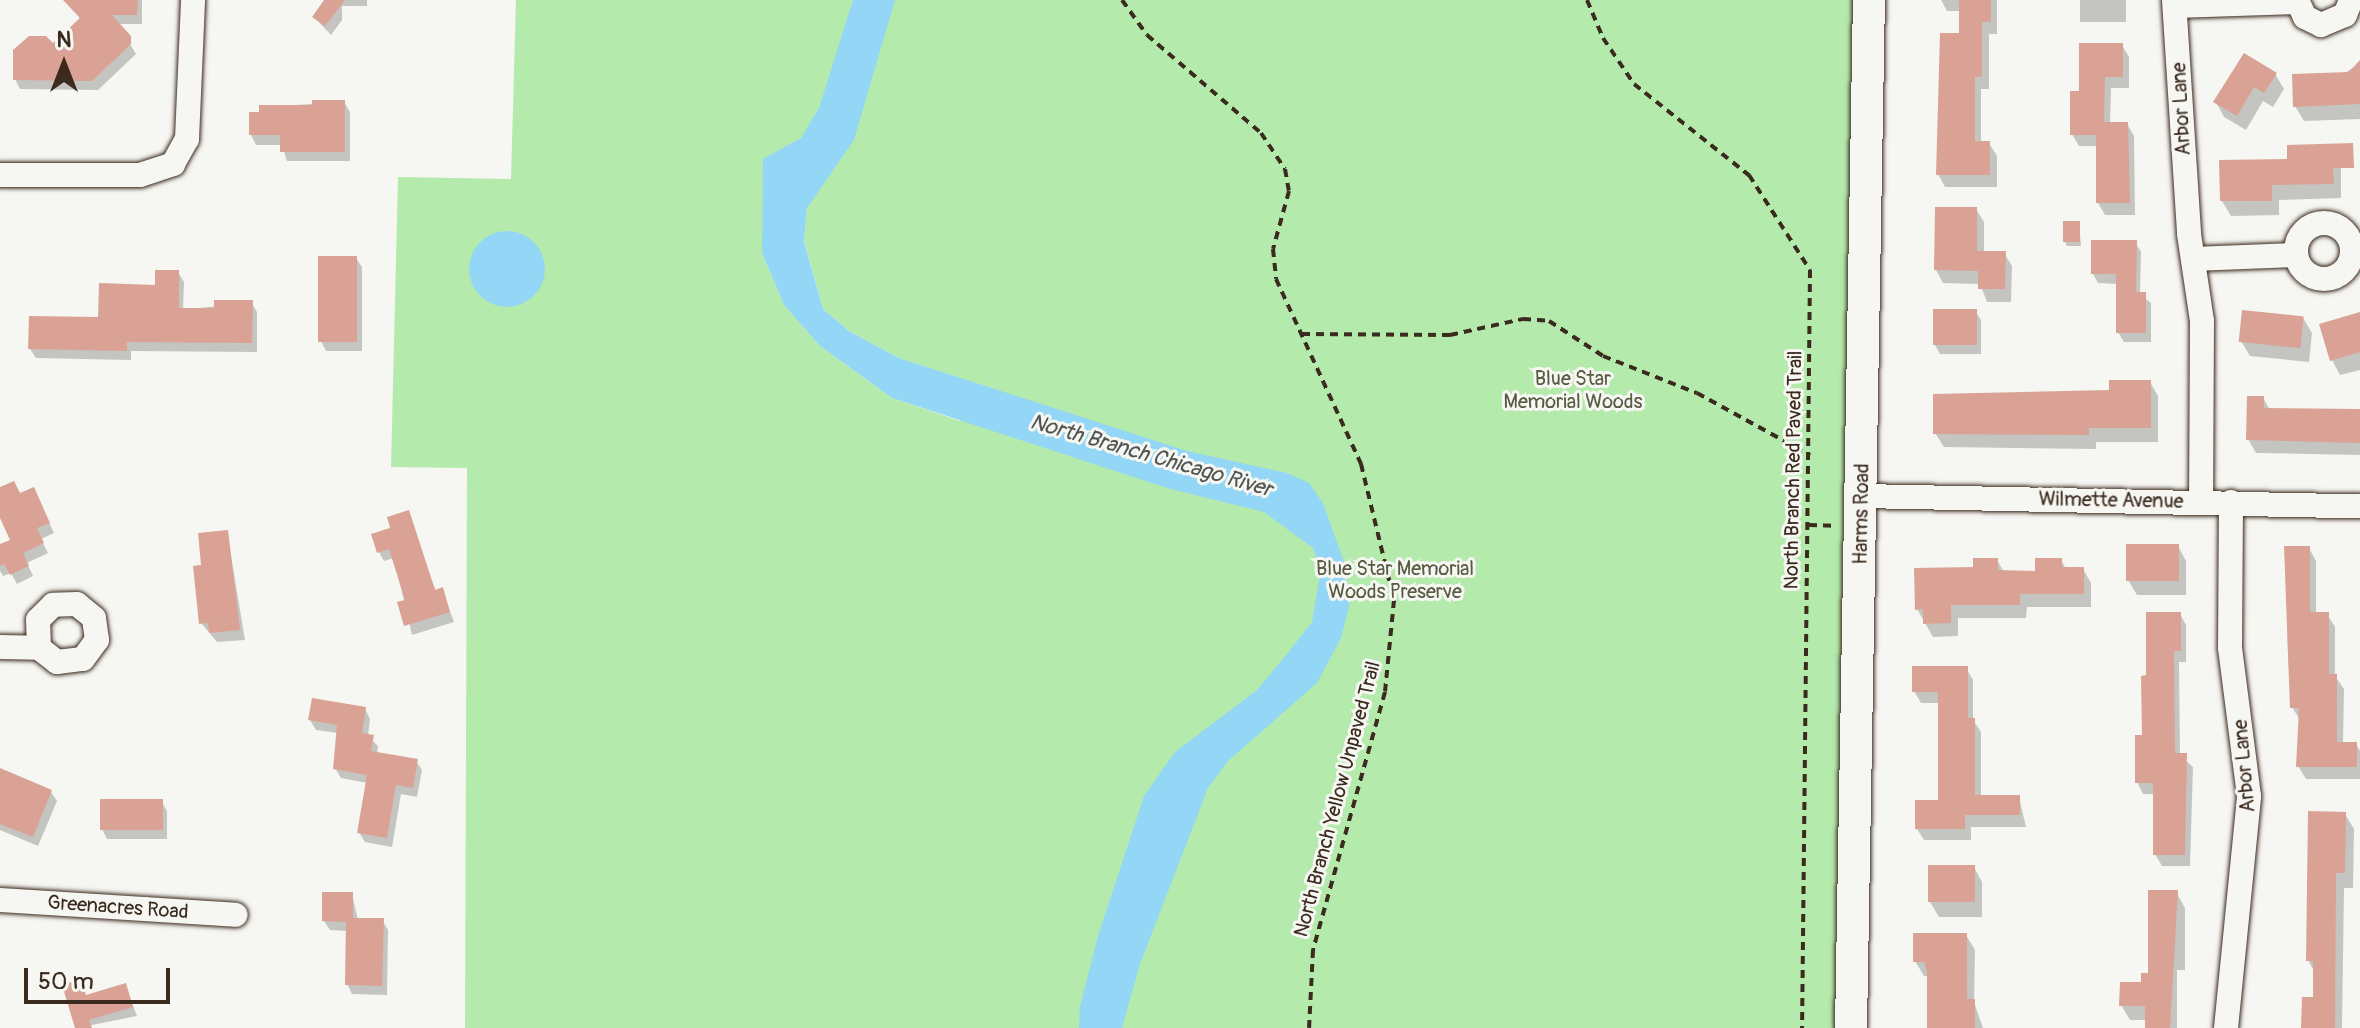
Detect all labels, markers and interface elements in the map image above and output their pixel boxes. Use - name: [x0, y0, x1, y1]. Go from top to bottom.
- north arrow: [24, 24, 104, 104]
- text: N: [57, 26, 71, 54]
- street label: Arbor Lane: [2167, 62, 2195, 156]
- street label: North Branch Red Paved Trail: [1779, 350, 1807, 590]
- park label: Blue Star Memorial Woods: [1504, 366, 1642, 413]
- water label: North Branch Chicago River: [1027, 409, 1275, 503]
- street label: Harms Road: [1848, 463, 1874, 565]
- street label: Wilmette Avenue: [2038, 487, 2184, 513]
- park label: Blue Star Memorial Woods Preserve: [1316, 556, 1474, 603]
- street label: North Branch Yellow Unpaved Trail: [1289, 659, 1385, 939]
- street label: Arbor Lane: [2228, 718, 2260, 814]
- street label: Greenacres Road: [47, 890, 189, 924]
- scale bar: [28, 952, 174, 1002]
- text: 50 m: [38, 967, 94, 996]

